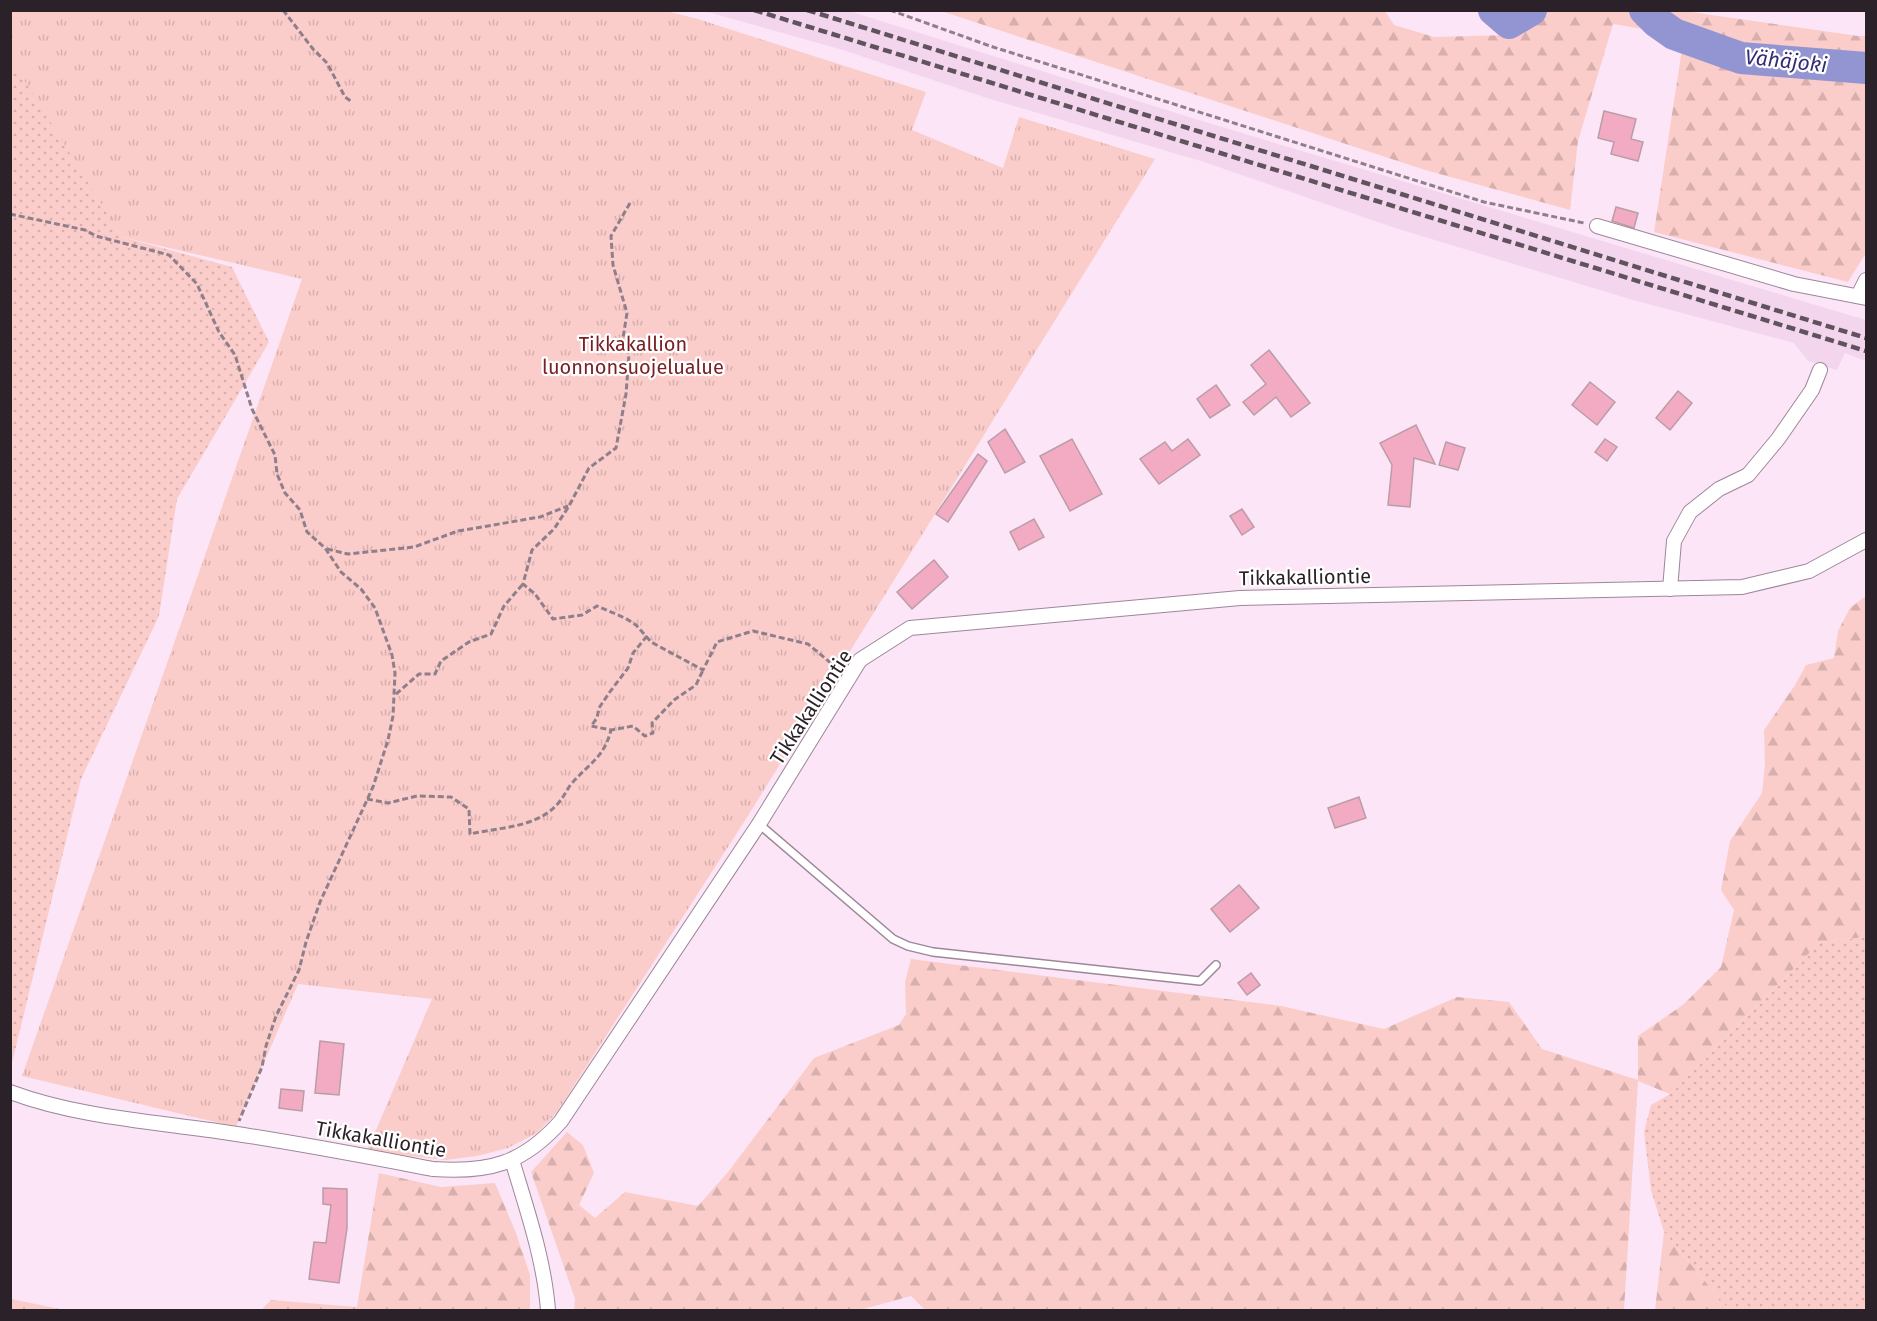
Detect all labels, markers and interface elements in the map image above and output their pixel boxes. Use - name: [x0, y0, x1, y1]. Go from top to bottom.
- water label: Vähäjoki: [1744, 44, 1828, 78]
- park label: Tikkakallion luonnonsuojelualue: [542, 332, 724, 379]
- street label: Tikkakalliontie: [1239, 564, 1371, 590]
- street label: Tikkakalliontie: [765, 645, 857, 769]
- street label: Tikkakalliontie: [314, 1116, 448, 1162]

